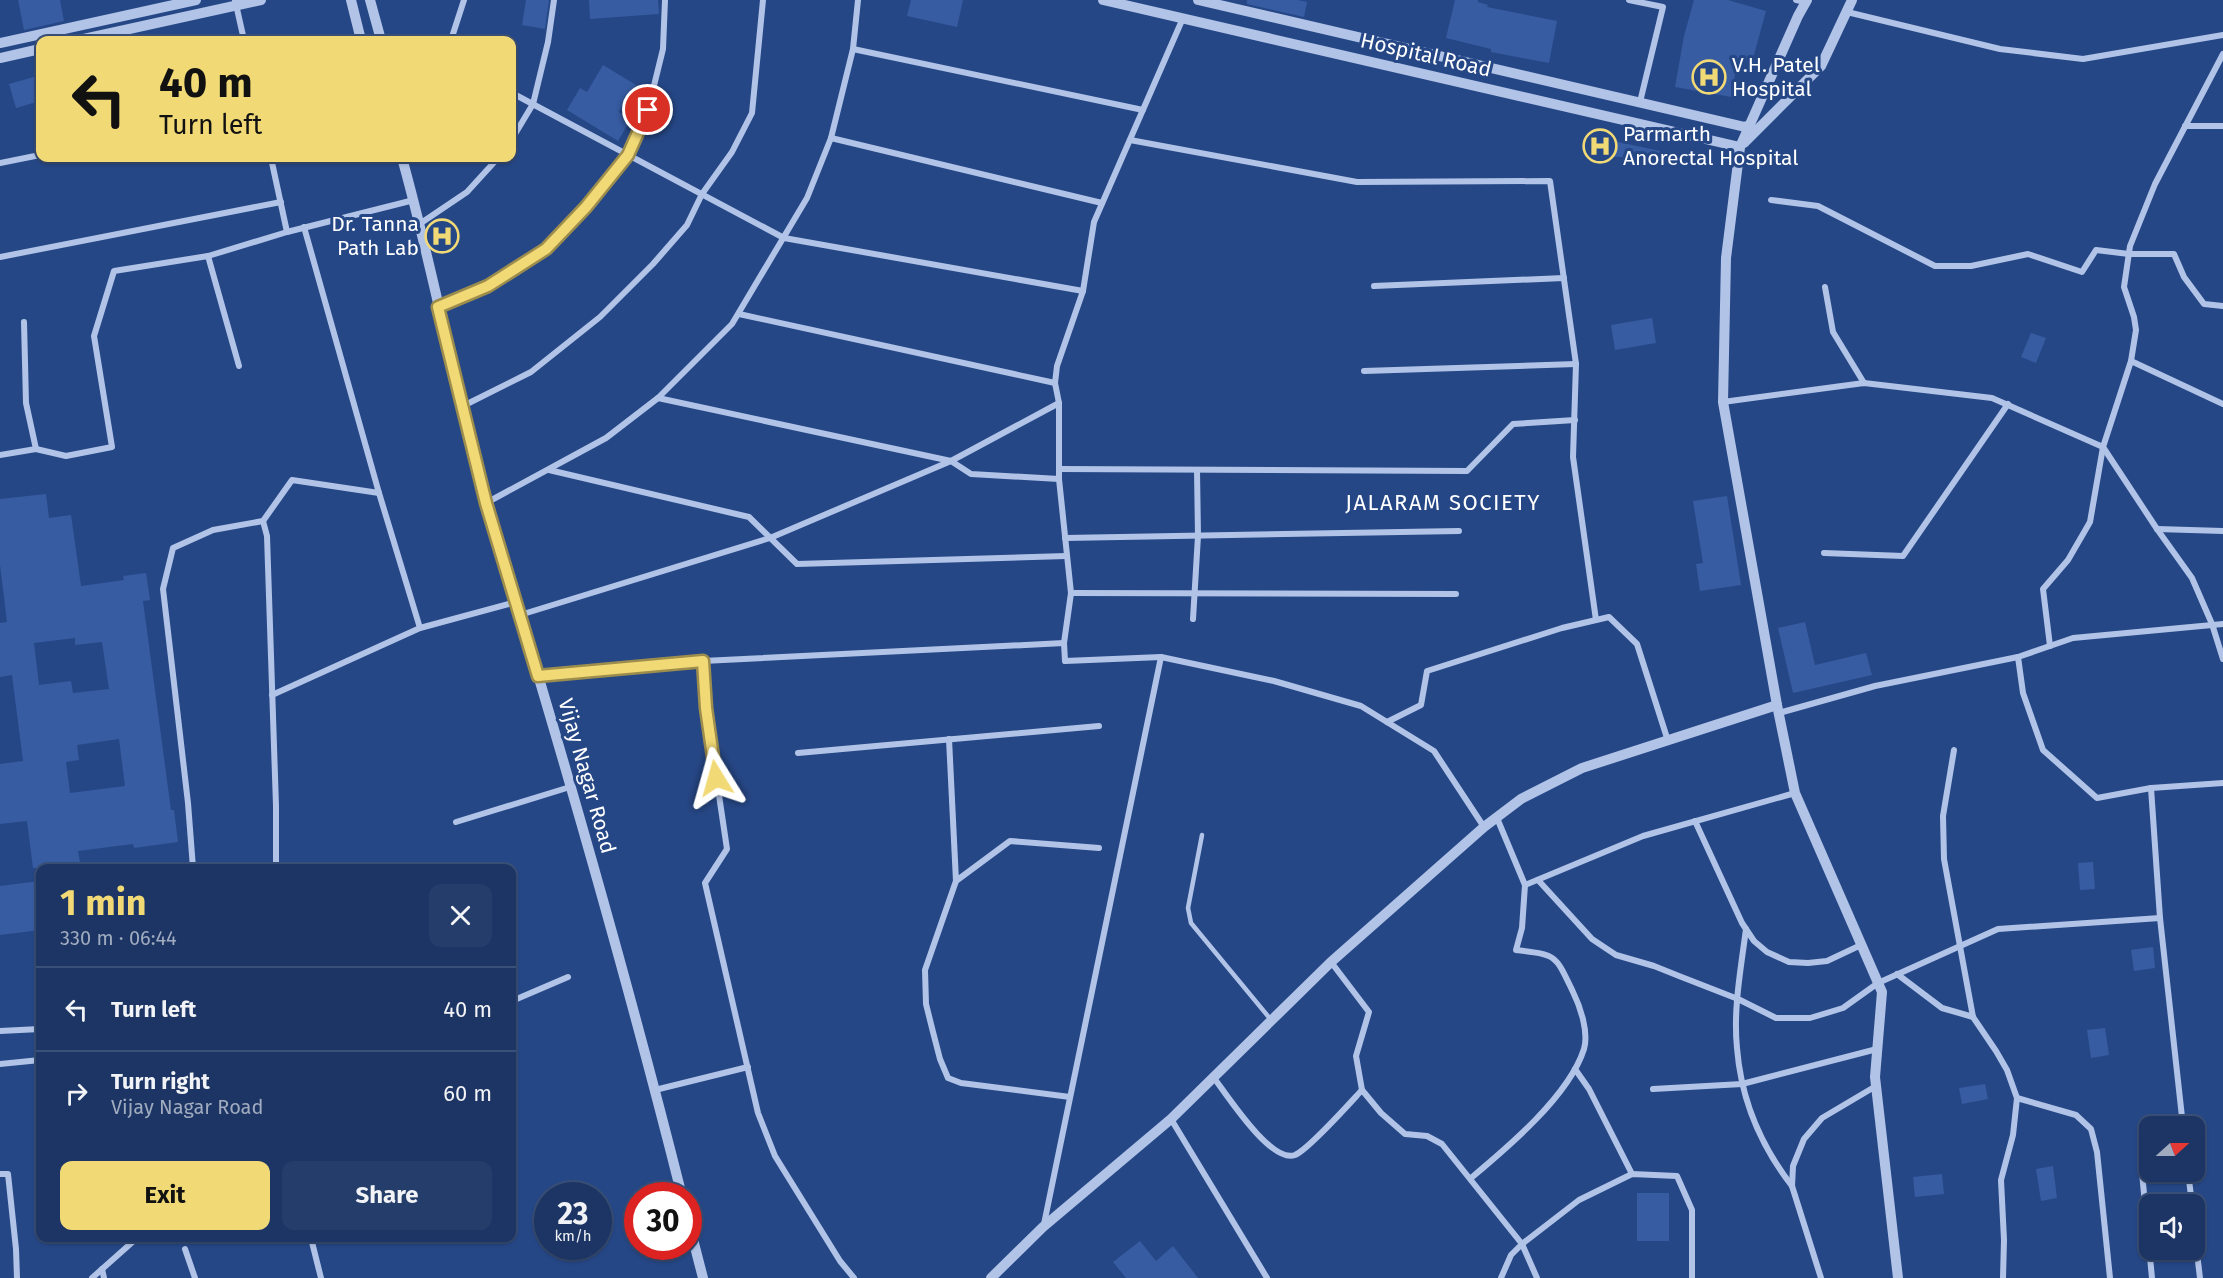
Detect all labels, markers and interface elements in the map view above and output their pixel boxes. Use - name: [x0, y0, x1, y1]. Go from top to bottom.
- street label: Hospital Road: [1358, 27, 1494, 83]
- place label: V.H. Patel Hospital: [1732, 52, 1820, 102]
- text: 40 m: [159, 58, 253, 108]
- hospital icon: V.H. Patel Hospital: [1691, 59, 1727, 95]
- icon: left: [60, 60, 138, 138]
- pin: [622, 84, 673, 135]
- icon: arrive: [631, 93, 664, 126]
- text: Turn left: [159, 109, 262, 141]
- place label: Parmarth Anorectal Hospital: [1623, 121, 1798, 171]
- hospital icon: Parmarth Anorectal Hospital: [1582, 128, 1618, 164]
- place label: Dr. Tanna Path Lab: [331, 211, 419, 261]
- hospital icon: Dr. Tanna Path Lab: [424, 218, 460, 254]
- district label: JALARAM SOCIETY: [1345, 489, 1541, 516]
- street label: Vijay Nagar Road: [552, 695, 622, 857]
- position arrow: [684, 746, 748, 810]
- text: 1 min: [60, 881, 147, 925]
- button: close: [429, 884, 492, 947]
- text: 330 m · 06:44: [60, 926, 177, 950]
- icon: left: [60, 993, 93, 1026]
- text: Turn left: [111, 996, 196, 1023]
- text: 40 m: [443, 996, 492, 1023]
- text: Turn right: [111, 1068, 210, 1095]
- icon: right: [60, 1077, 93, 1110]
- text: 60 m: [443, 1080, 492, 1107]
- text: Vijay Nagar Road: [111, 1095, 263, 1119]
- north arrow: [2139, 1116, 2205, 1182]
- map controls: [2139, 1116, 2205, 1260]
- button: Exit: [60, 1161, 270, 1230]
- button: Share: [282, 1161, 492, 1230]
- speed limit sign: 30: [624, 1182, 702, 1260]
- button: sound: [2139, 1194, 2205, 1260]
- text: 23: [558, 1196, 588, 1232]
- text: km/h: [554, 1227, 592, 1245]

